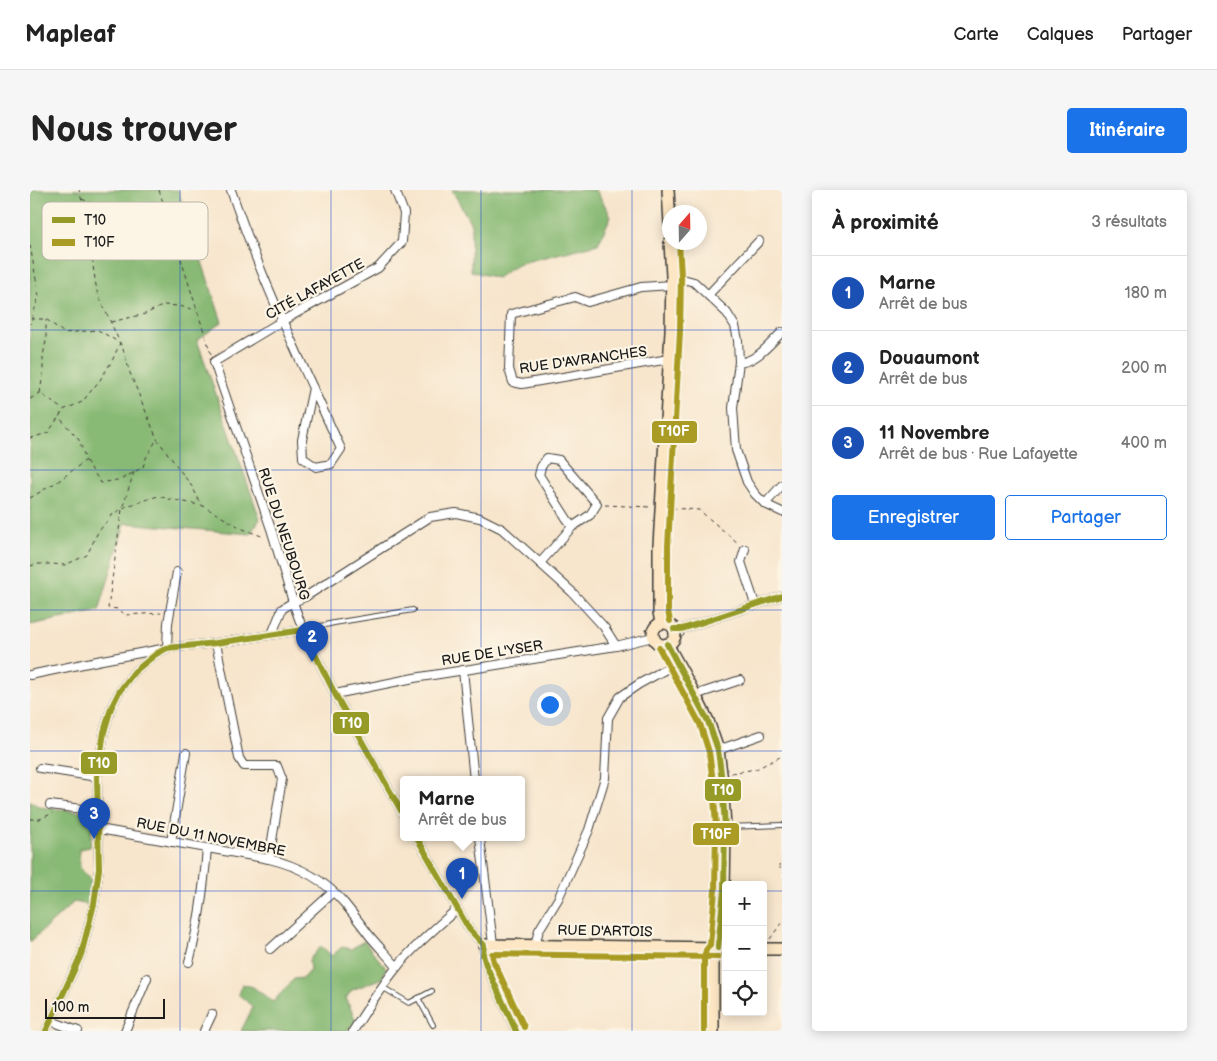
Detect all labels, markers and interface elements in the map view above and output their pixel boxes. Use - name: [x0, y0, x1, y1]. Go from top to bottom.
- text: Mapleaf: [25, 20, 116, 49]
- text: Carte: [953, 24, 999, 45]
- text: Calques: [1027, 24, 1094, 45]
- text: Partager: [1122, 24, 1192, 45]
- button: Itinéraire: [1067, 108, 1187, 153]
- text: Nous trouver: [30, 109, 237, 152]
- legend: [42, 202, 208, 260]
- north arrow: [662, 205, 707, 250]
- text: À proximité: [832, 210, 939, 235]
- text: T10: [84, 212, 106, 229]
- text: 3 résultats: [1091, 213, 1167, 232]
- text: T10F: [84, 234, 115, 251]
- street label: CITÉ LAFAYETTE: [262, 254, 367, 323]
- text: Marne: [879, 272, 935, 295]
- text: 1: [845, 284, 851, 303]
- text: 180 m: [1125, 284, 1167, 303]
- text: Arrêt de bus: [879, 295, 968, 314]
- street label: RUE D'AVRANCHES: [518, 343, 648, 377]
- text: Douaumont: [879, 347, 979, 370]
- text: 2: [843, 359, 853, 378]
- text: 200 m: [1121, 359, 1167, 378]
- text: Arrêt de bus: [879, 370, 968, 389]
- line badge: T10F: [651, 420, 698, 444]
- text: 11 Novembre: [879, 422, 989, 445]
- text: T10F: [658, 423, 690, 440]
- text: 3: [843, 434, 853, 453]
- text: 400 m: [1121, 434, 1167, 453]
- text: Arrêt de bus · Rue Lafayette: [879, 445, 1078, 464]
- street label: RUE DU NEUBOURG: [255, 466, 314, 603]
- button: Enregistrer: [832, 495, 995, 540]
- button: Partager: [1005, 495, 1167, 540]
- pin: 2: [296, 621, 328, 662]
- street label: RUE DE L'YSER: [440, 637, 544, 669]
- your location: [537, 692, 563, 718]
- line badge: T10: [332, 711, 370, 735]
- text: T10: [340, 715, 363, 732]
- line badge: T10: [80, 751, 118, 775]
- text: T10: [88, 755, 111, 772]
- popup: [400, 776, 525, 841]
- line badge: T10: [704, 778, 742, 802]
- text: T10: [712, 782, 735, 799]
- text: Marne: [418, 788, 475, 811]
- pin: 3: [78, 798, 110, 839]
- text: Arrêt de bus: [418, 811, 507, 830]
- street label: RUE DU 11 NOVEMBRE: [135, 814, 287, 860]
- line badge: T10F: [692, 822, 740, 846]
- text: T10F: [700, 826, 732, 843]
- pin: 1: [446, 858, 478, 899]
- map controls: [722, 881, 767, 1016]
- button: +: [722, 881, 767, 926]
- street label: RUE D'ARTOIS: [557, 922, 653, 940]
- button: −: [722, 926, 767, 971]
- button: locate: [722, 971, 767, 1016]
- scale bar: [45, 996, 165, 1019]
- text: 100 m: [52, 999, 89, 1016]

